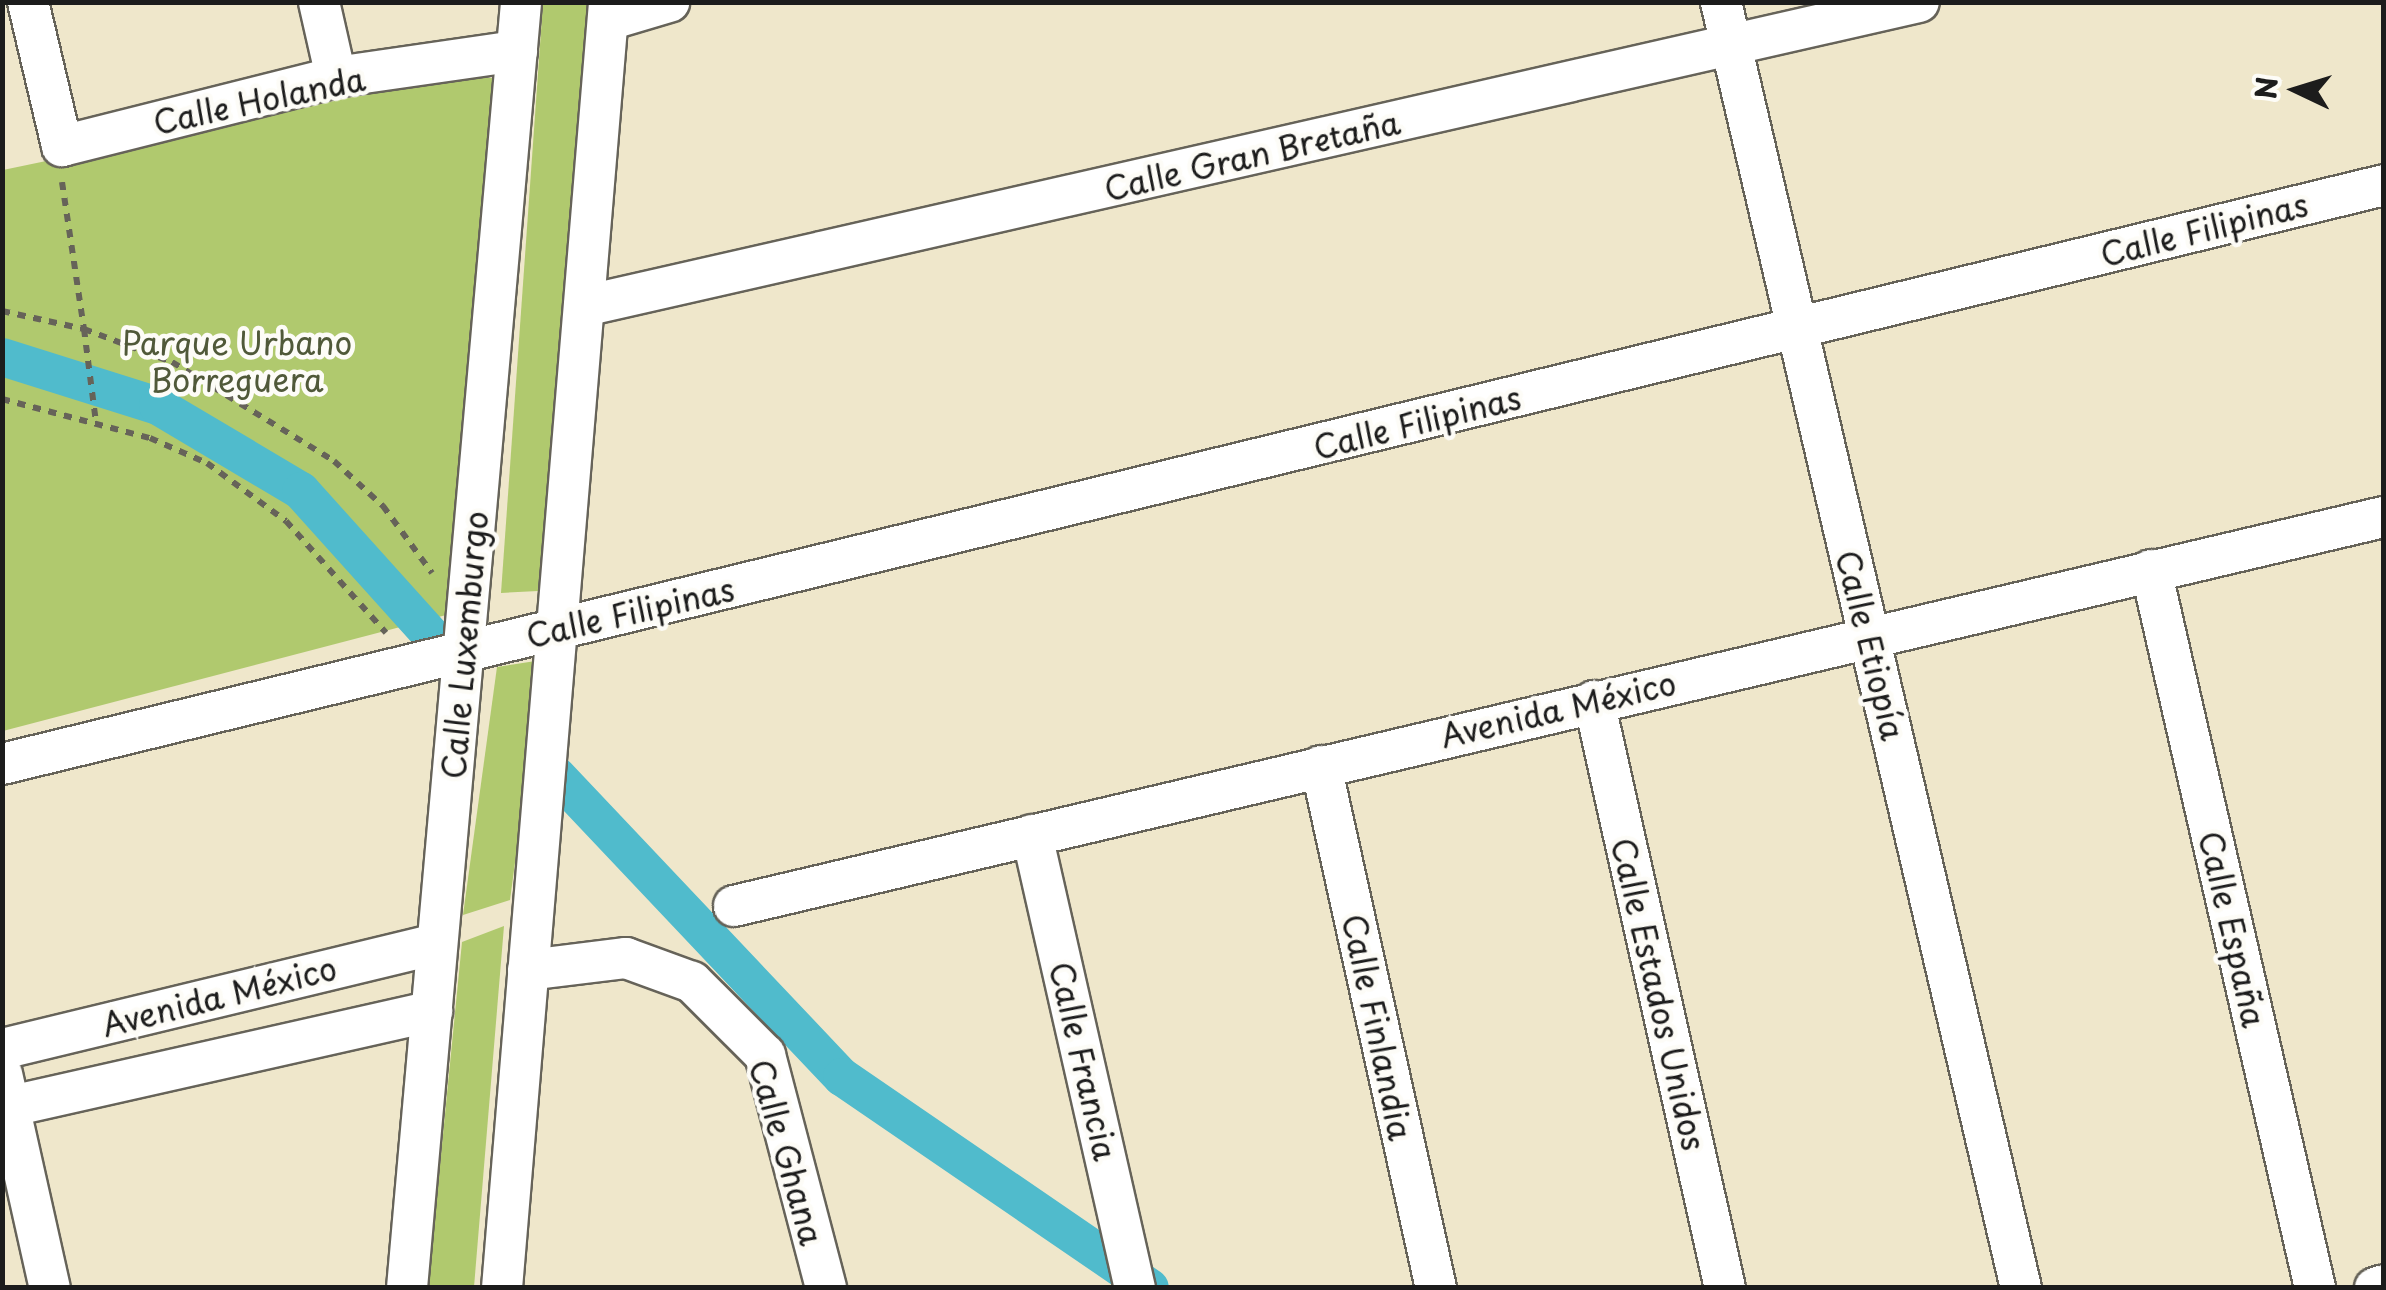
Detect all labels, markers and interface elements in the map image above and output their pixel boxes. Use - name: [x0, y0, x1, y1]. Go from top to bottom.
- north arrow: [2246, 40, 2346, 140]
- street label: Calle Holanda: [149, 59, 369, 141]
- text: N: [2243, 75, 2288, 100]
- street label: Calle Gran Bretaña: [1101, 102, 1403, 208]
- street label: Calle Filipinas: [2095, 184, 2313, 274]
- park label: Parque Urbano Borreguera: [122, 324, 352, 399]
- street label: Calle Filipinas: [1308, 377, 1526, 467]
- street label: Calle Luxemburgo: [433, 507, 495, 783]
- street label: Calle Etiopía: [1829, 546, 1913, 744]
- street label: Calle Filipinas: [521, 569, 739, 655]
- street label: Avenida México: [1437, 663, 1679, 755]
- street label: Calle España: [2192, 827, 2274, 1031]
- street label: Calle Estados Unidos: [1604, 833, 1714, 1155]
- street label: Calle Finlandia: [1335, 910, 1421, 1144]
- street label: Avenida México: [98, 948, 340, 1044]
- street label: Calle Francia: [1042, 956, 1126, 1166]
- street label: Calle Ghana: [742, 1055, 832, 1249]

